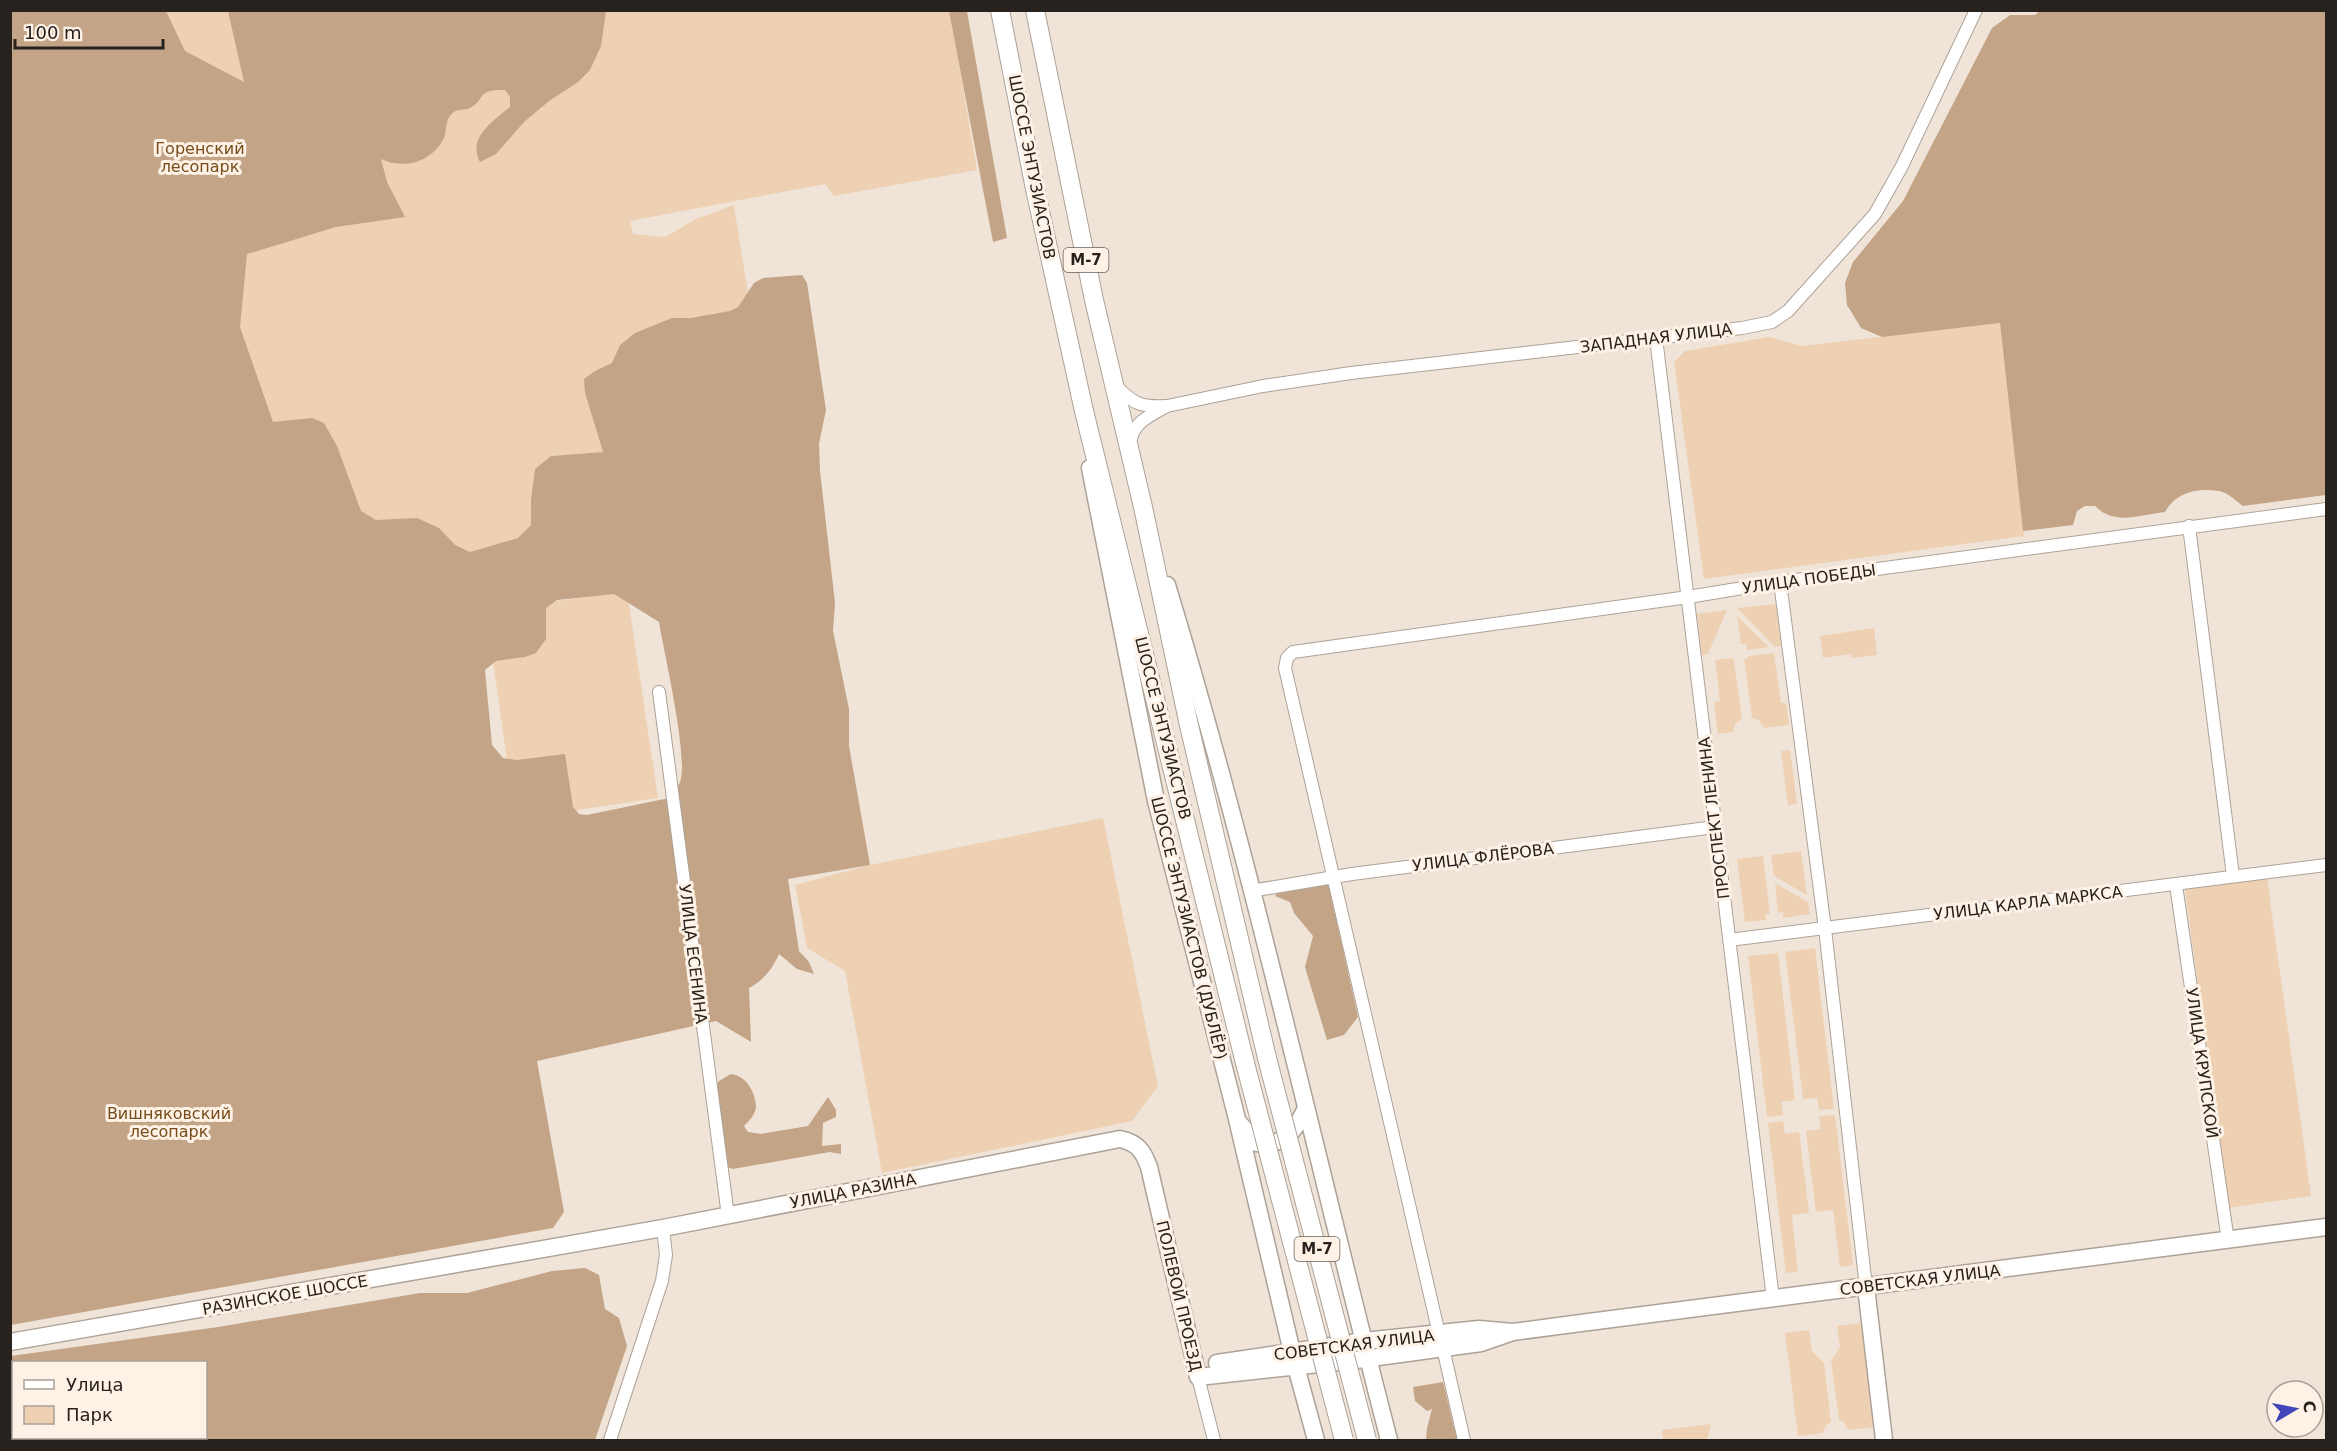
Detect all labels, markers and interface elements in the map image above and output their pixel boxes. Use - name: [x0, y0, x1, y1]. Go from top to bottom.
- scale bar: [15, 12, 164, 50]
- text: 100 m: [24, 22, 82, 43]
- street label: ШОССЕ ЭНТУЗИАСТОВ: [1005, 73, 1059, 261]
- park label: Горенский лесопарк: [155, 139, 245, 176]
- road number: М-7: [1064, 248, 1108, 272]
- street label: ЗАПАДНАЯ УЛИЦА: [1579, 319, 1733, 357]
- street label: УЛИЦА ПОБЕДЫ: [1741, 560, 1877, 598]
- street label: ШОССЕ ЭНТУЗИАСТОВ: [1131, 635, 1195, 821]
- street label: ПРОСПЕКТ ЛЕНИНА: [1695, 736, 1733, 900]
- street label: ШОССЕ ЭНТУЗИАСТОВ (ДУБЛЁР): [1147, 795, 1231, 1061]
- street label: УЛИЦА ФЛЁРОВА: [1411, 839, 1555, 875]
- street label: УЛИЦА КАРЛА МАРКСА: [1933, 882, 2124, 924]
- street label: УЛИЦА ЕСЕНИНА: [675, 883, 711, 1025]
- street label: УЛИЦА КРУПСКОЙ: [2182, 986, 2222, 1140]
- park label: Вишняковский лесопарк: [107, 1104, 231, 1141]
- street label: УЛИЦА РАЗИНА: [788, 1169, 918, 1213]
- street label: ПОЛЕВОЙ ПРОЕЗД: [1152, 1219, 1206, 1373]
- road number: М-7: [1294, 1237, 1340, 1261]
- street label: СОВЕТСКАЯ УЛИЦА: [1839, 1261, 2001, 1299]
- street label: РАЗИНСКОЕ ШОССЕ: [201, 1271, 369, 1319]
- street label: СОВЕТСКАЯ УЛИЦА: [1273, 1326, 1435, 1364]
- legend: [12, 1361, 207, 1439]
- text: Улица: [66, 1374, 123, 1395]
- north arrow: [2265, 1379, 2325, 1439]
- text: С: [2299, 1399, 2320, 1414]
- text: Парк: [66, 1404, 113, 1425]

